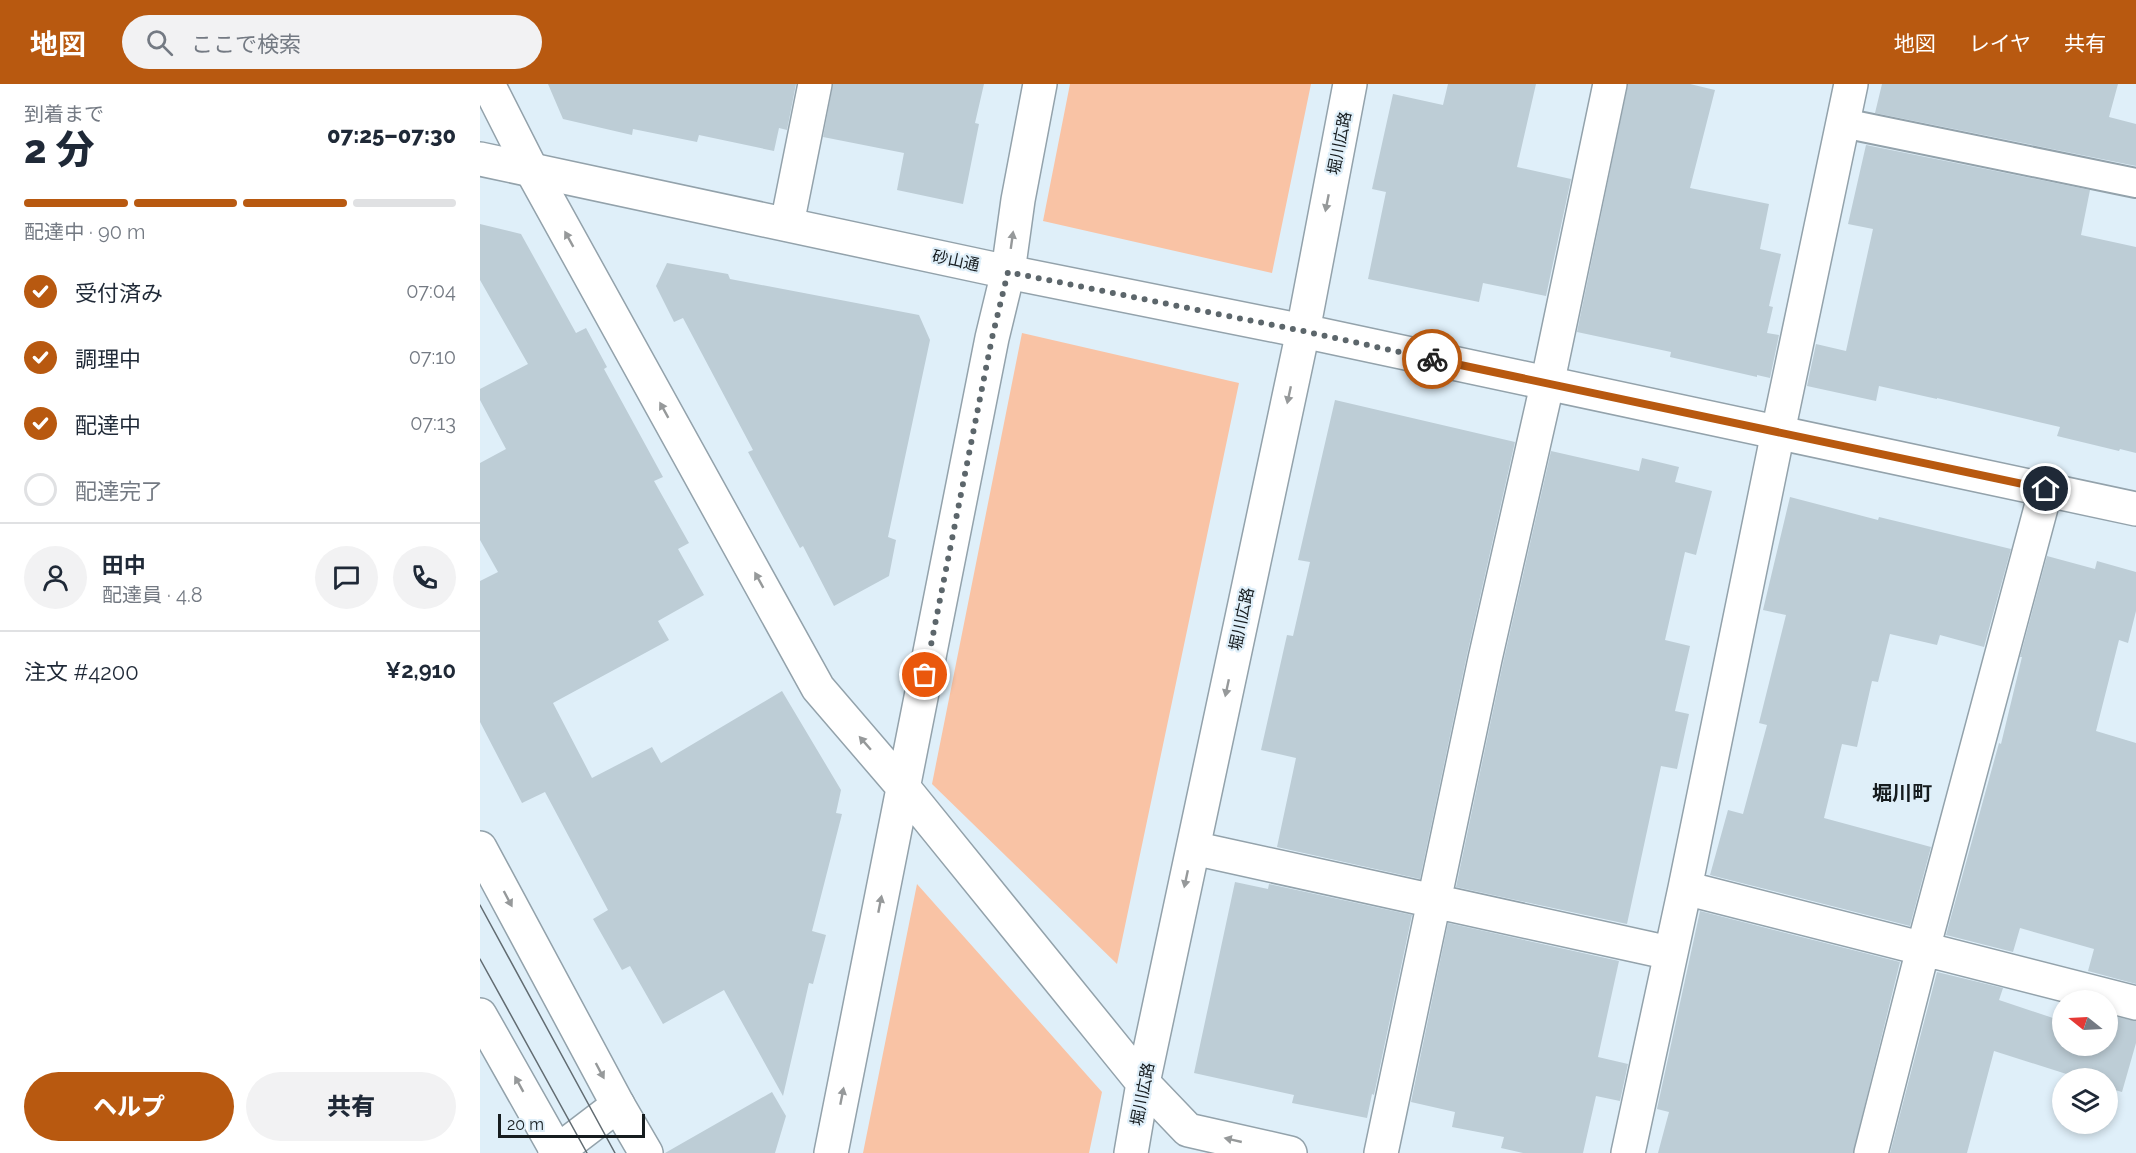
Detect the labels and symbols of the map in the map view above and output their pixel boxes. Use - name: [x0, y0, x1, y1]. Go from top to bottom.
- street label: 堀川広路: [1324, 110, 1355, 176]
- one-way arrow: [1322, 194, 1331, 213]
- one-way arrow: [1008, 230, 1017, 249]
- one-way arrow: [565, 231, 575, 248]
- street label: 砂山通: [930, 246, 981, 275]
- courier: [1402, 329, 1462, 389]
- one-way arrow: [1284, 385, 1294, 404]
- one-way arrow: [659, 401, 669, 418]
- pin: [2020, 463, 2071, 514]
- one-way arrow: [754, 572, 764, 589]
- street label: 堀川広路: [1226, 586, 1257, 652]
- pin: [899, 649, 950, 700]
- one-way arrow: [1221, 679, 1231, 697]
- one-way arrow: [859, 736, 872, 751]
- district label: 堀川町: [1872, 781, 1932, 805]
- one-way arrow: [1181, 870, 1191, 888]
- one-way arrow: [503, 891, 513, 908]
- one-way arrow: [876, 895, 885, 914]
- north arrow: [2052, 990, 2118, 1056]
- street label: 堀川広路: [1127, 1061, 1158, 1127]
- one-way arrow: [595, 1063, 605, 1080]
- one-way arrow: [514, 1075, 524, 1092]
- one-way arrow: [838, 1086, 847, 1105]
- scale bar: [498, 1111, 645, 1138]
- one-way arrow: [1223, 1135, 1242, 1144]

